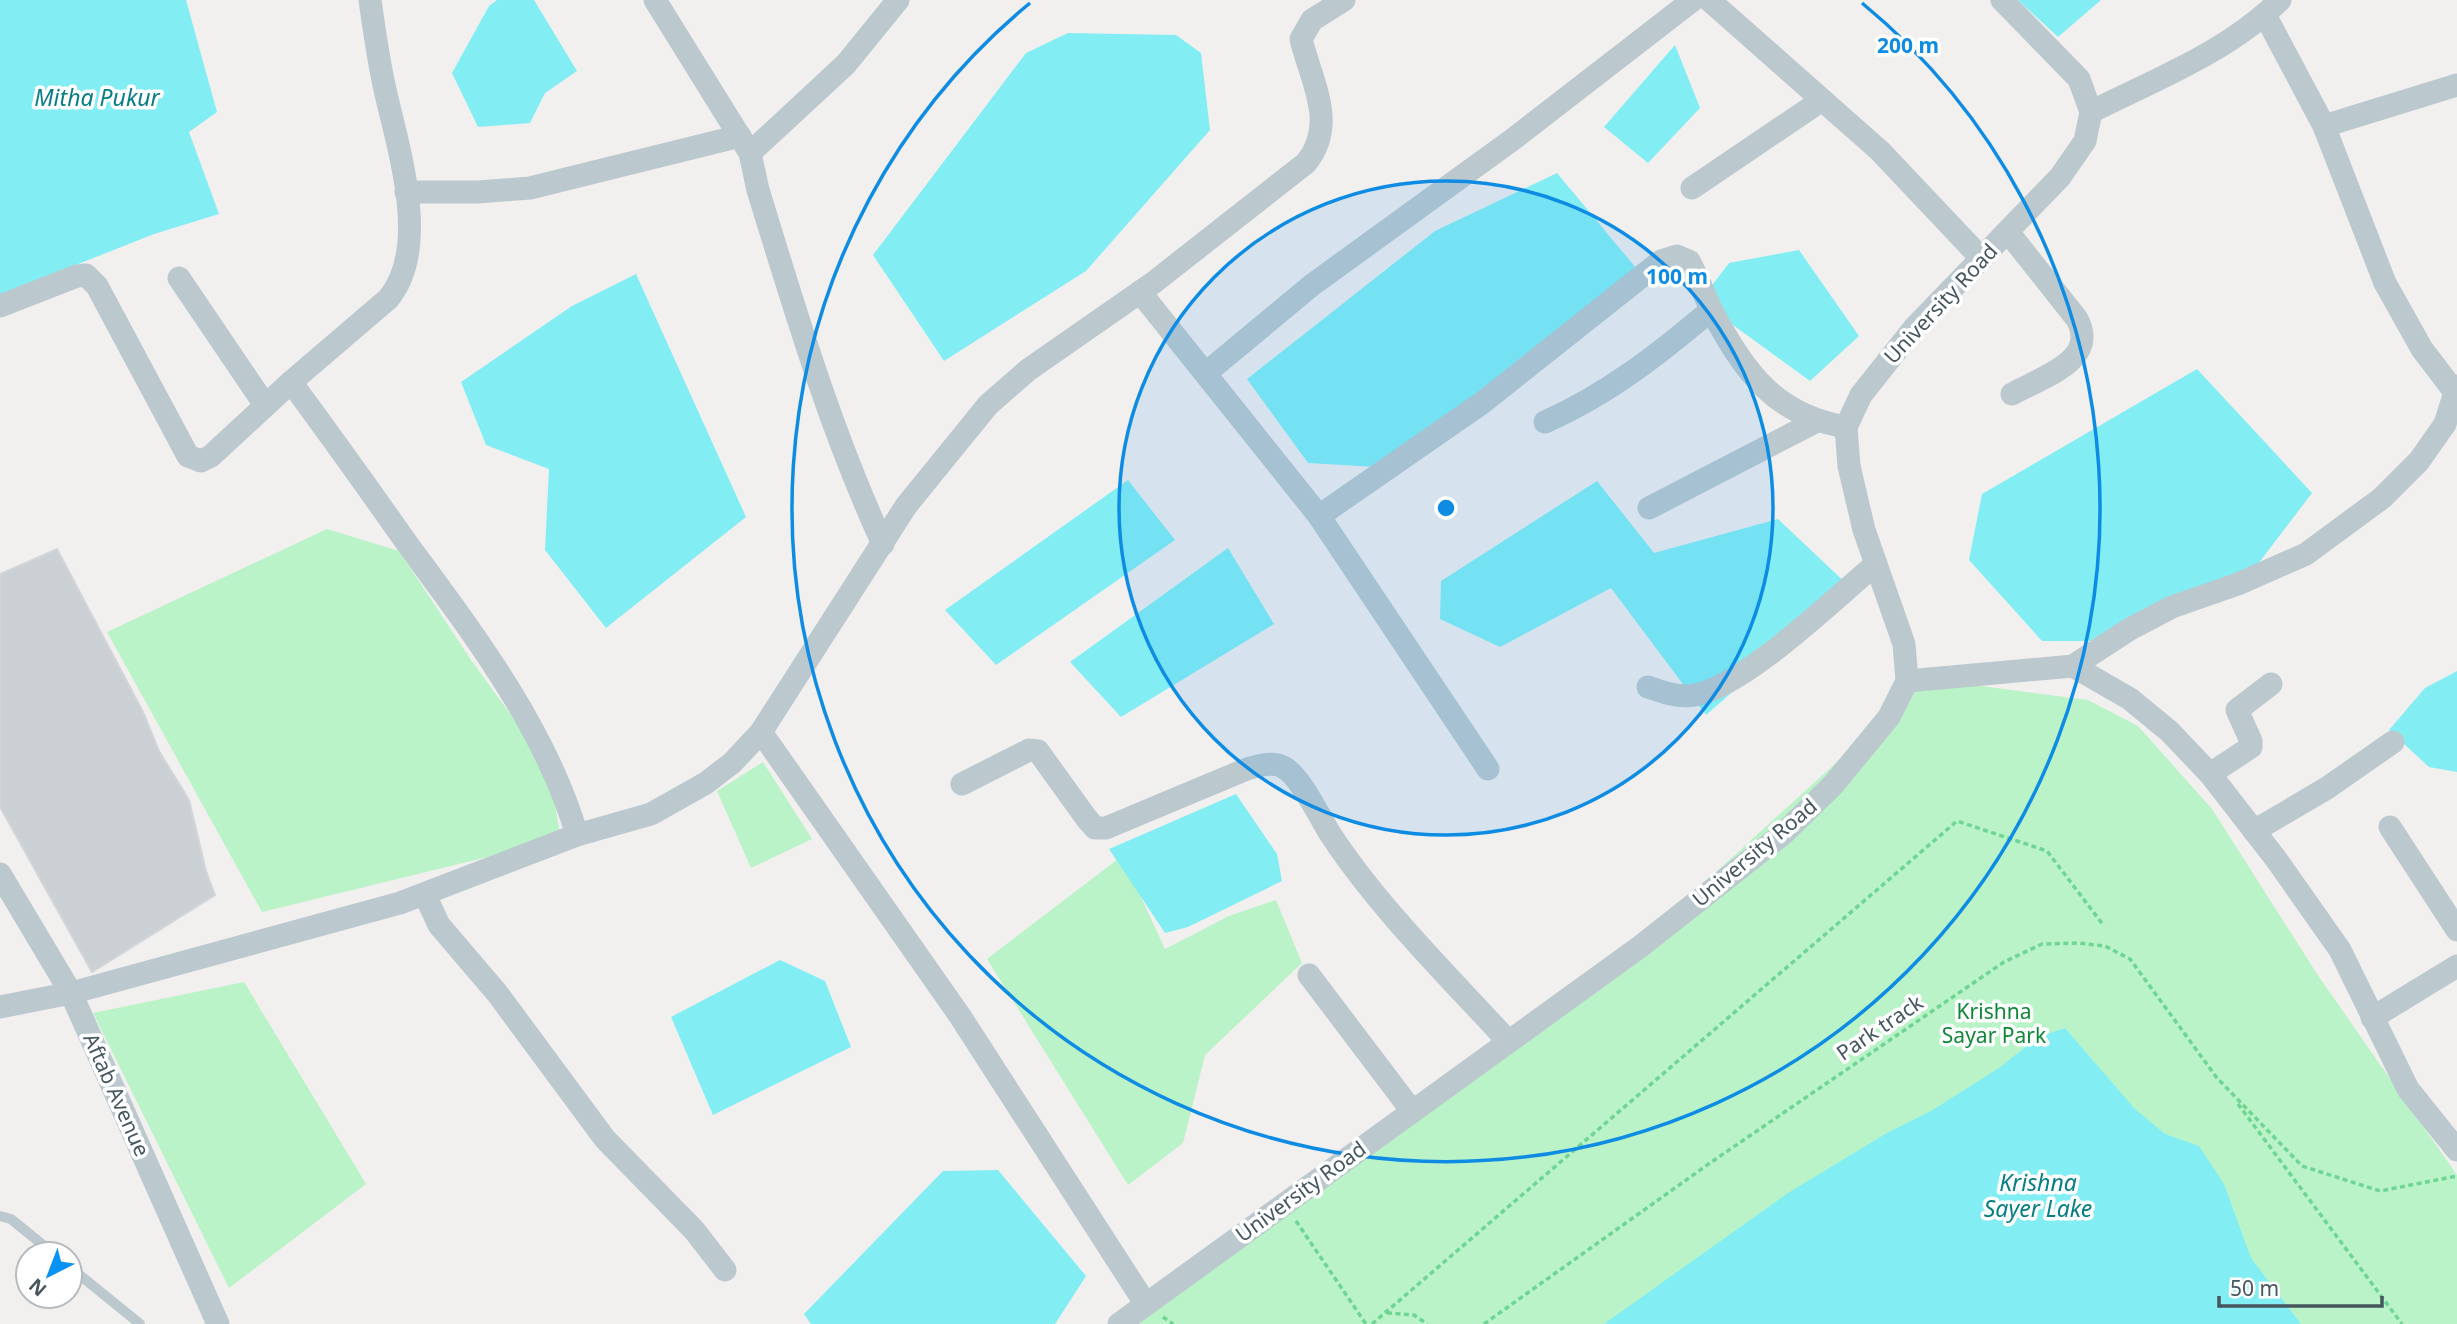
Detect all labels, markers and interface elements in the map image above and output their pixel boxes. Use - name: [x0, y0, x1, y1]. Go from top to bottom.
- text: 200 m: [1877, 31, 1939, 59]
- water label: Mitha Pukur: [34, 81, 161, 113]
- street label: University Road: [1877, 237, 2003, 369]
- text: 100 m: [1646, 262, 1708, 290]
- centre of rings: [1434, 496, 1458, 520]
- street label: University Road: [1686, 792, 1823, 913]
- street label: Park track: [1831, 988, 1929, 1066]
- park label: Krishna Sayar Park: [1942, 997, 2047, 1049]
- street label: Aftab Avenue: [77, 1029, 157, 1161]
- street label: University Road: [1230, 1134, 1371, 1248]
- water label: Krishna Sayer Lake: [1984, 1166, 2092, 1224]
- north arrow: [14, 1240, 84, 1310]
- scale bar: [2219, 1264, 2382, 1308]
- text: N: [23, 1273, 52, 1302]
- text: 50 m: [2230, 1274, 2279, 1302]

